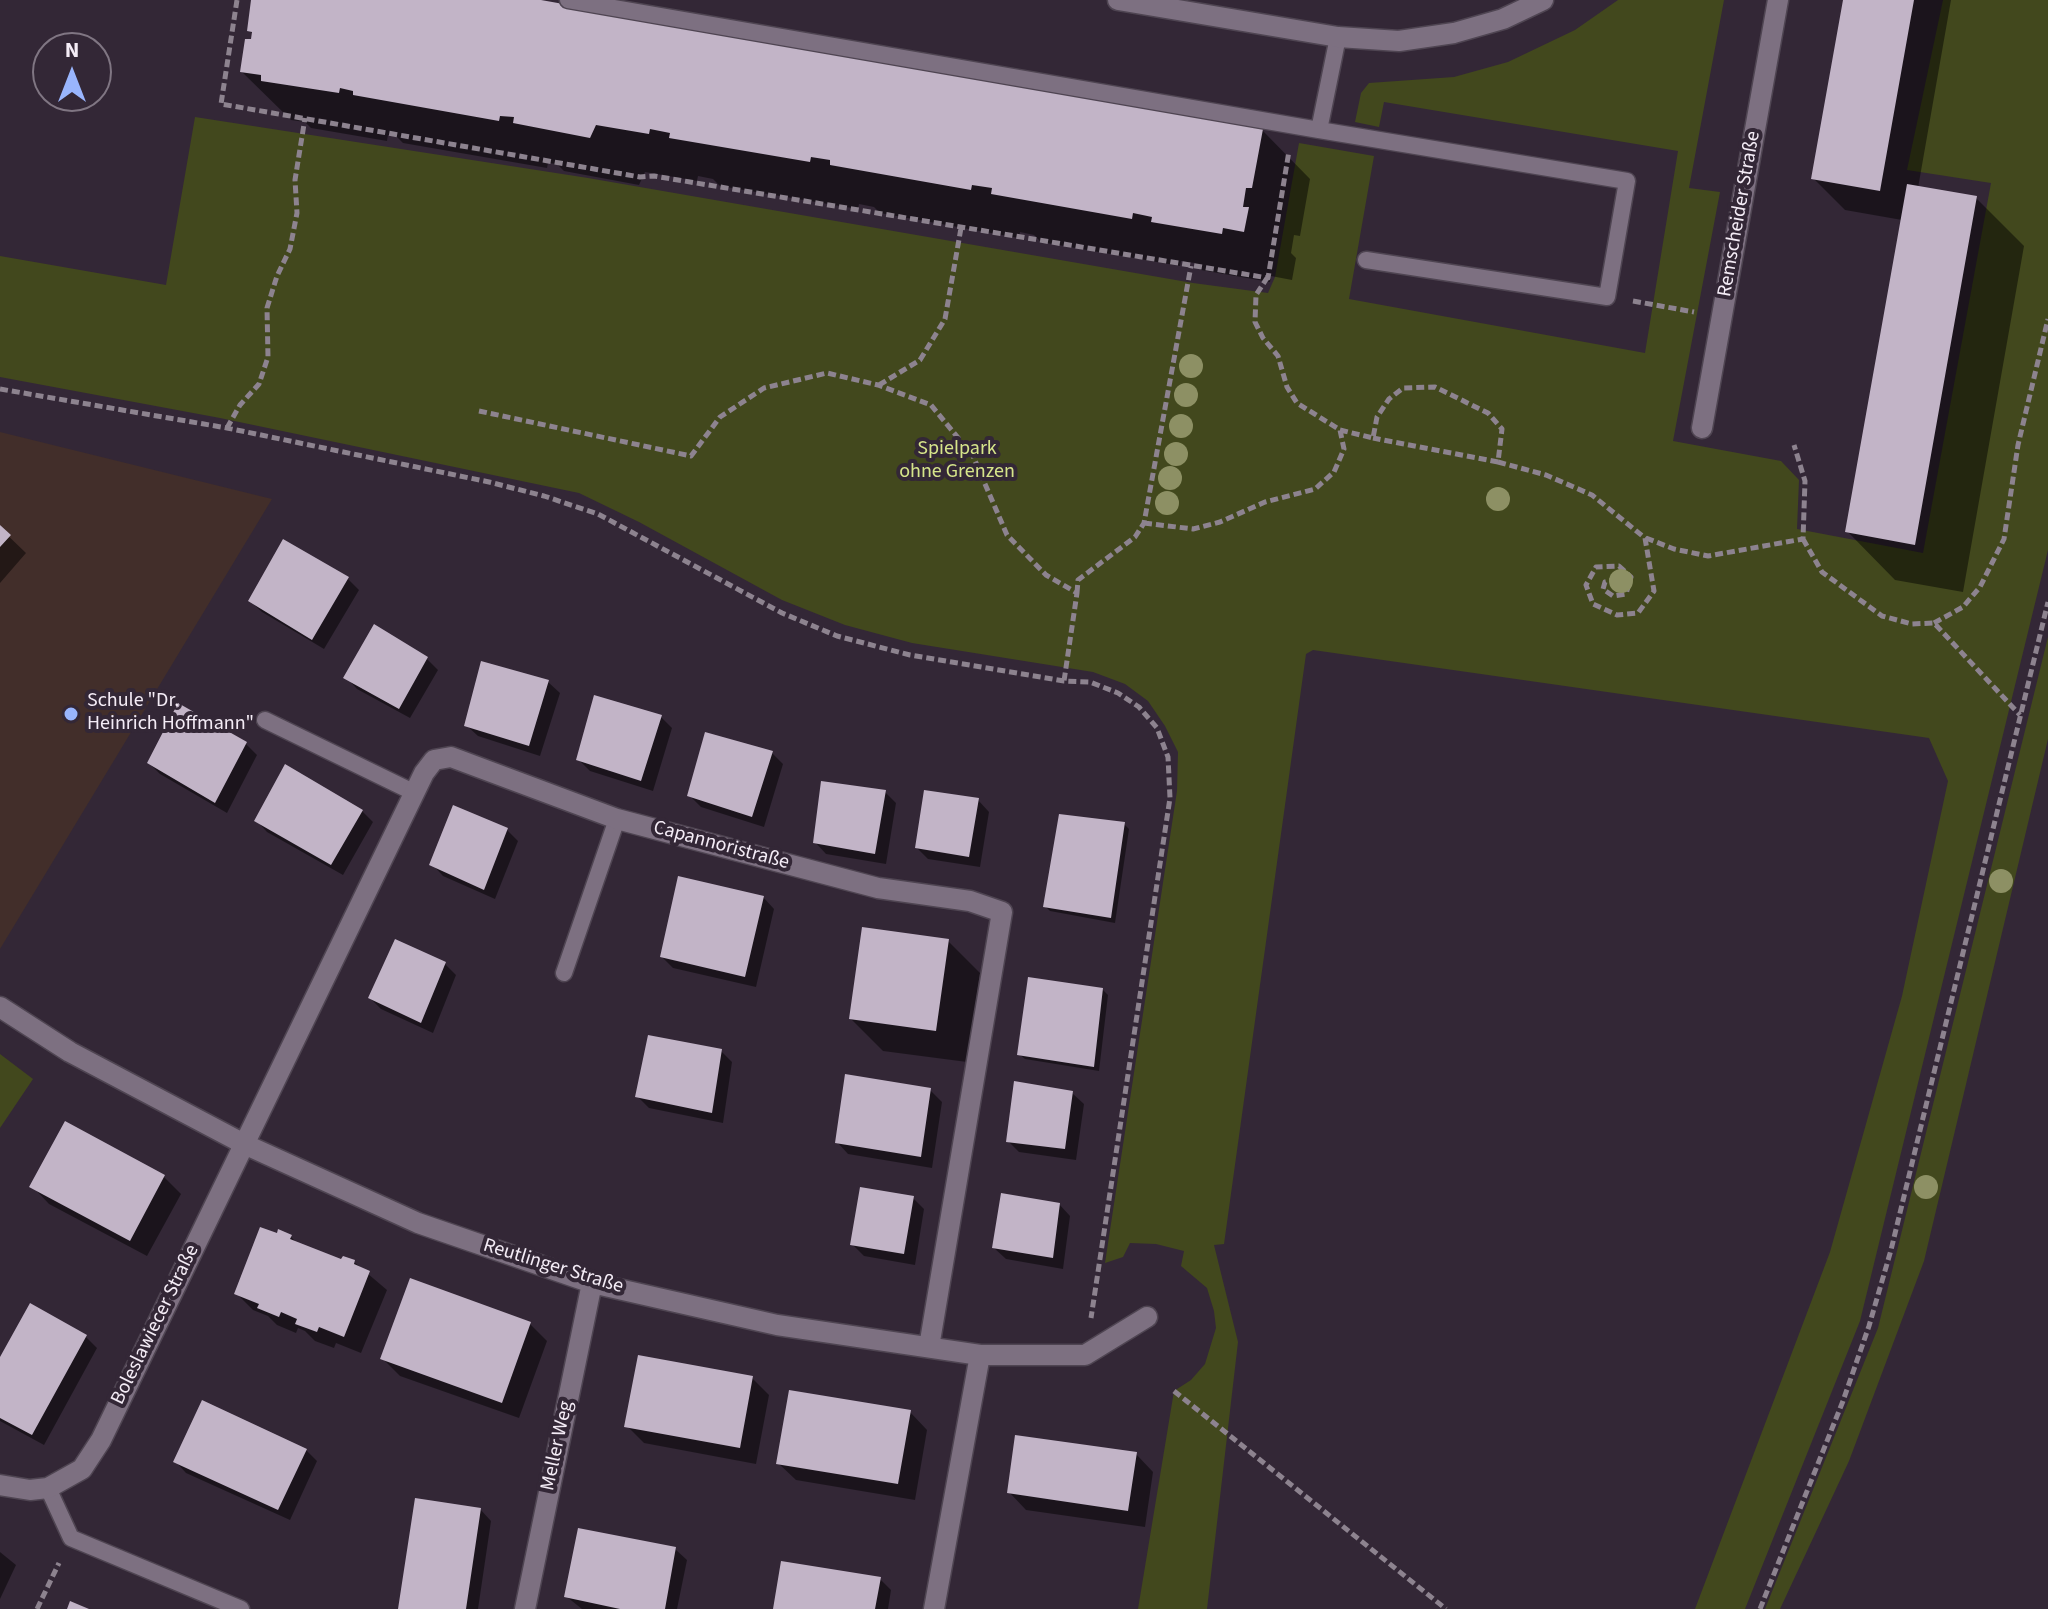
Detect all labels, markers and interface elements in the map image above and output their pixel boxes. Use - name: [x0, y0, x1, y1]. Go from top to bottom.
- north arrow: [32, 32, 112, 112]
- text: N: [65, 34, 79, 66]
- street label: Remscheider Straße: [1714, 129, 1766, 299]
- park label: Spielpark ohne Grenzen: [899, 438, 1015, 485]
- place label: Schule "Dr. Heinrich Hoffmann": [87, 690, 254, 737]
- marker: Schule "Dr. Heinrich Hoffmann": [62, 705, 80, 723]
- street label: Capannoristraße: [650, 816, 792, 876]
- street label: Reutlinger Straße: [480, 1234, 626, 1300]
- street label: Boleslawiecer Straße: [107, 1241, 205, 1409]
- street label: Meller Weg: [537, 1399, 579, 1493]

